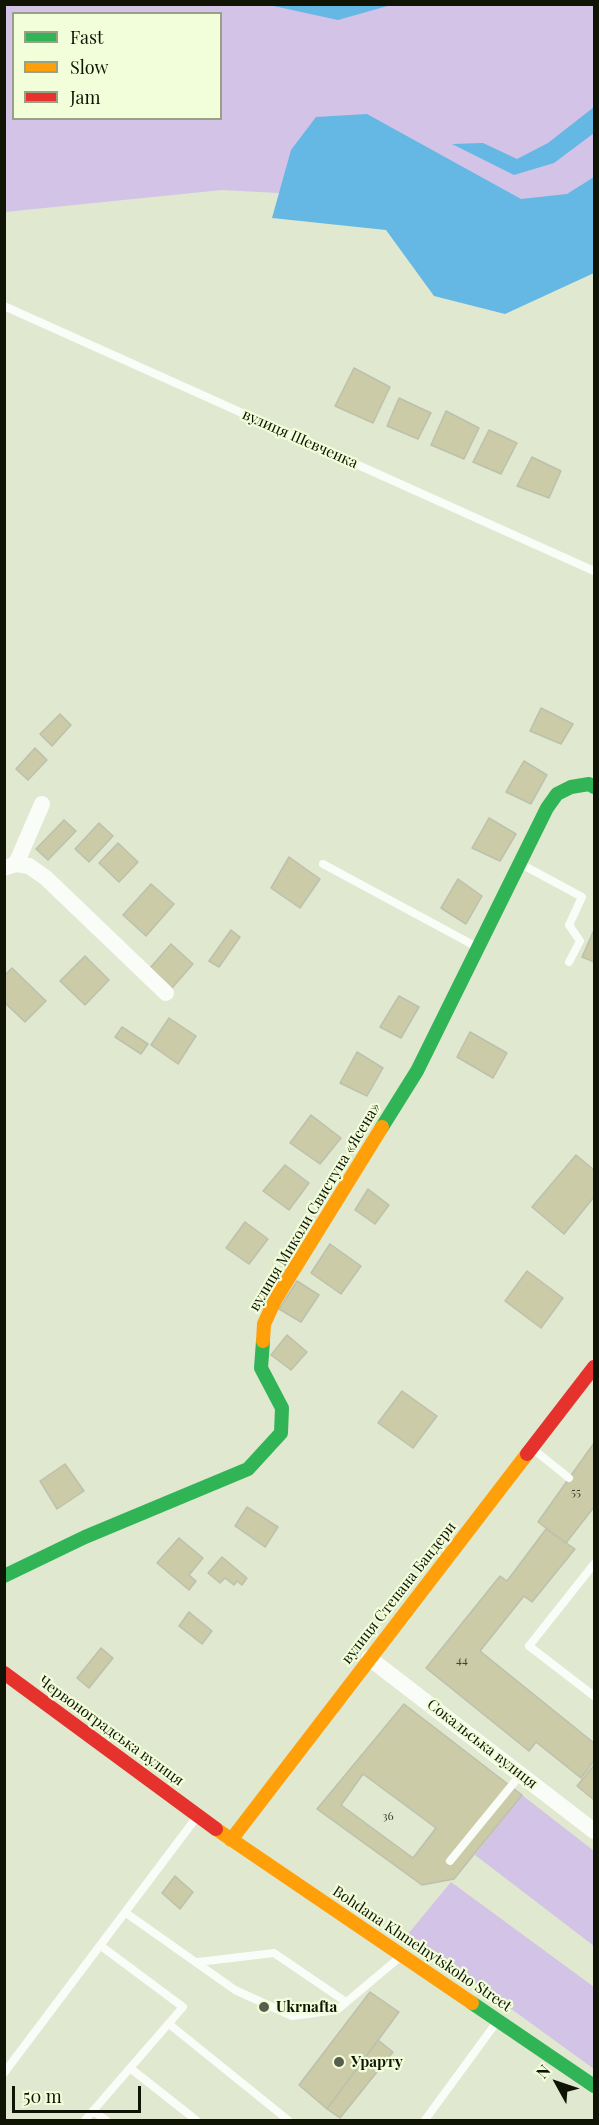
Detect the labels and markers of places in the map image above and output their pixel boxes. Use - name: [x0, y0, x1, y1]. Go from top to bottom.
- place label: Ukrnafta: [276, 1998, 337, 2016]
- marker: Ukrnafta: [257, 2000, 271, 2014]
- place label: Урарту: [351, 2053, 403, 2071]
- marker: Урарту: [332, 2055, 346, 2069]

